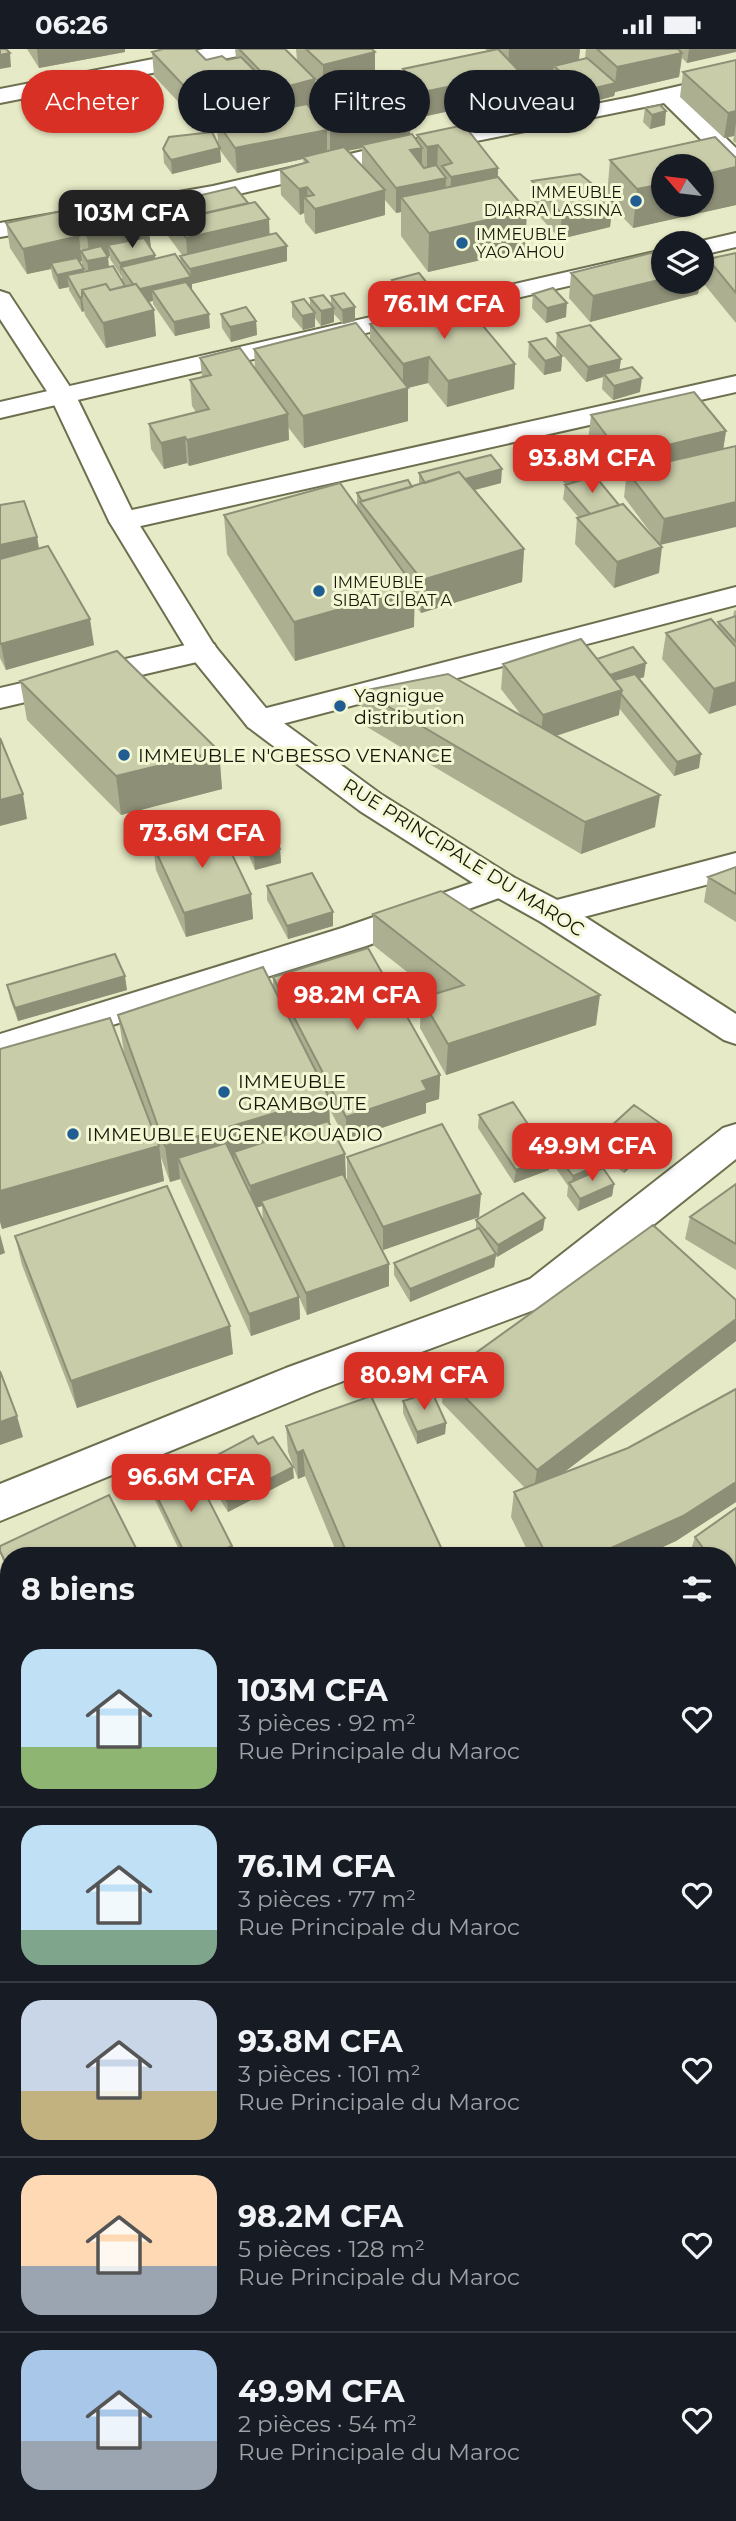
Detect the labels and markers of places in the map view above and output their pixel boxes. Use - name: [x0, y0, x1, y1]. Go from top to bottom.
- place label: IMMEUBLE DIARRA LASSINA: [484, 183, 623, 220]
- pin: 103M CFA: [60, 191, 204, 250]
- marker: IMMEUBLE DIARRA LASSINA: [628, 193, 644, 209]
- place label: IMMEUBLE YAO AHOU: [476, 225, 567, 262]
- marker: IMMEUBLE YAO AHOU: [454, 235, 470, 251]
- pin: 76.1M CFA: [364, 281, 524, 341]
- pin: 93.8M CFA: [512, 435, 672, 495]
- place label: IMMEUBLE SIBAT CI BAT A: [333, 573, 453, 610]
- marker: IMMEUBLE SIBAT CI BAT A: [311, 583, 327, 599]
- place label: Yagnigue distribution: [354, 684, 465, 729]
- marker: Yagnigue distribution: [332, 698, 348, 714]
- place label: IMMEUBLE N'GBESSO VENANCE: [138, 744, 452, 767]
- marker: IMMEUBLE N'GBESSO VENANCE: [116, 747, 132, 763]
- pin: 73.6M CFA: [122, 811, 282, 870]
- pin: 98.2M CFA: [277, 972, 437, 1032]
- place label: IMMEUBLE GRAMBOUTE: [238, 1070, 367, 1115]
- marker: IMMEUBLE GRAMBOUTE: [216, 1084, 232, 1100]
- place label: IMMEUBLE EUGENE KOUADIO: [87, 1123, 383, 1146]
- pin: 49.9M CFA: [512, 1123, 672, 1183]
- marker: IMMEUBLE EUGENE KOUADIO: [65, 1126, 81, 1142]
- pin: 80.9M CFA: [344, 1353, 504, 1412]
- pin: 96.6M CFA: [111, 1455, 271, 1514]

